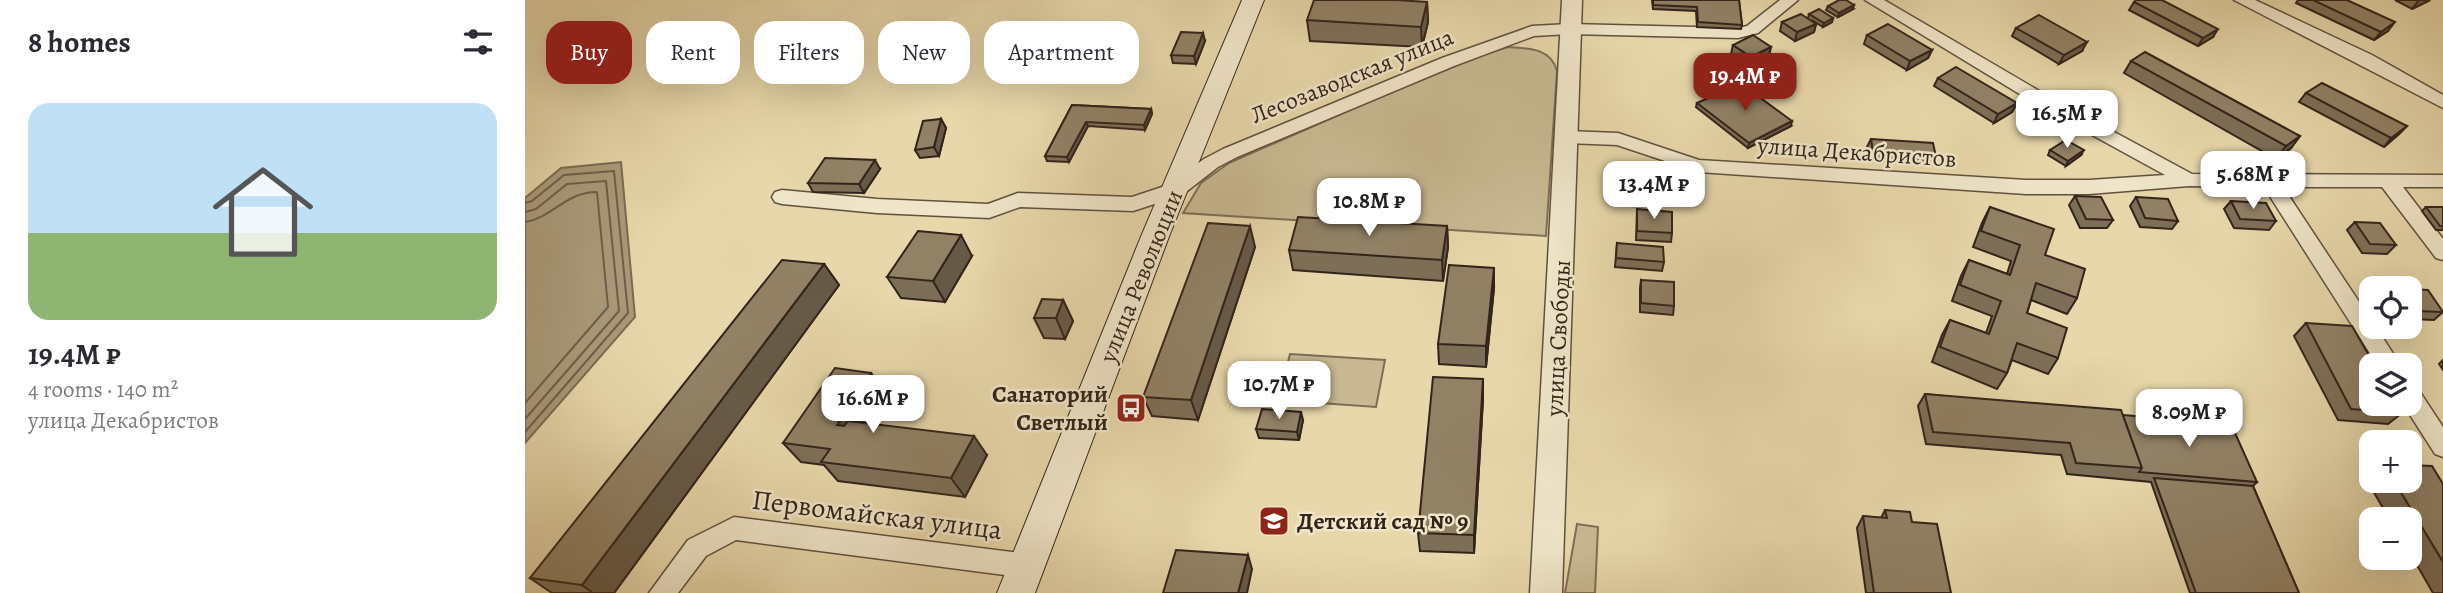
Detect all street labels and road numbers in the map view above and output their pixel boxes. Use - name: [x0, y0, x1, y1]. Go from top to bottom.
- street label: Лесозаводская улица: [1246, 21, 1458, 131]
- street label: улица Декабристов: [1756, 129, 1957, 175]
- street label: улица Революции: [1091, 185, 1190, 368]
- street label: улица Свободы: [1538, 259, 1578, 418]
- street label: Первомайская улица: [750, 481, 1004, 549]

